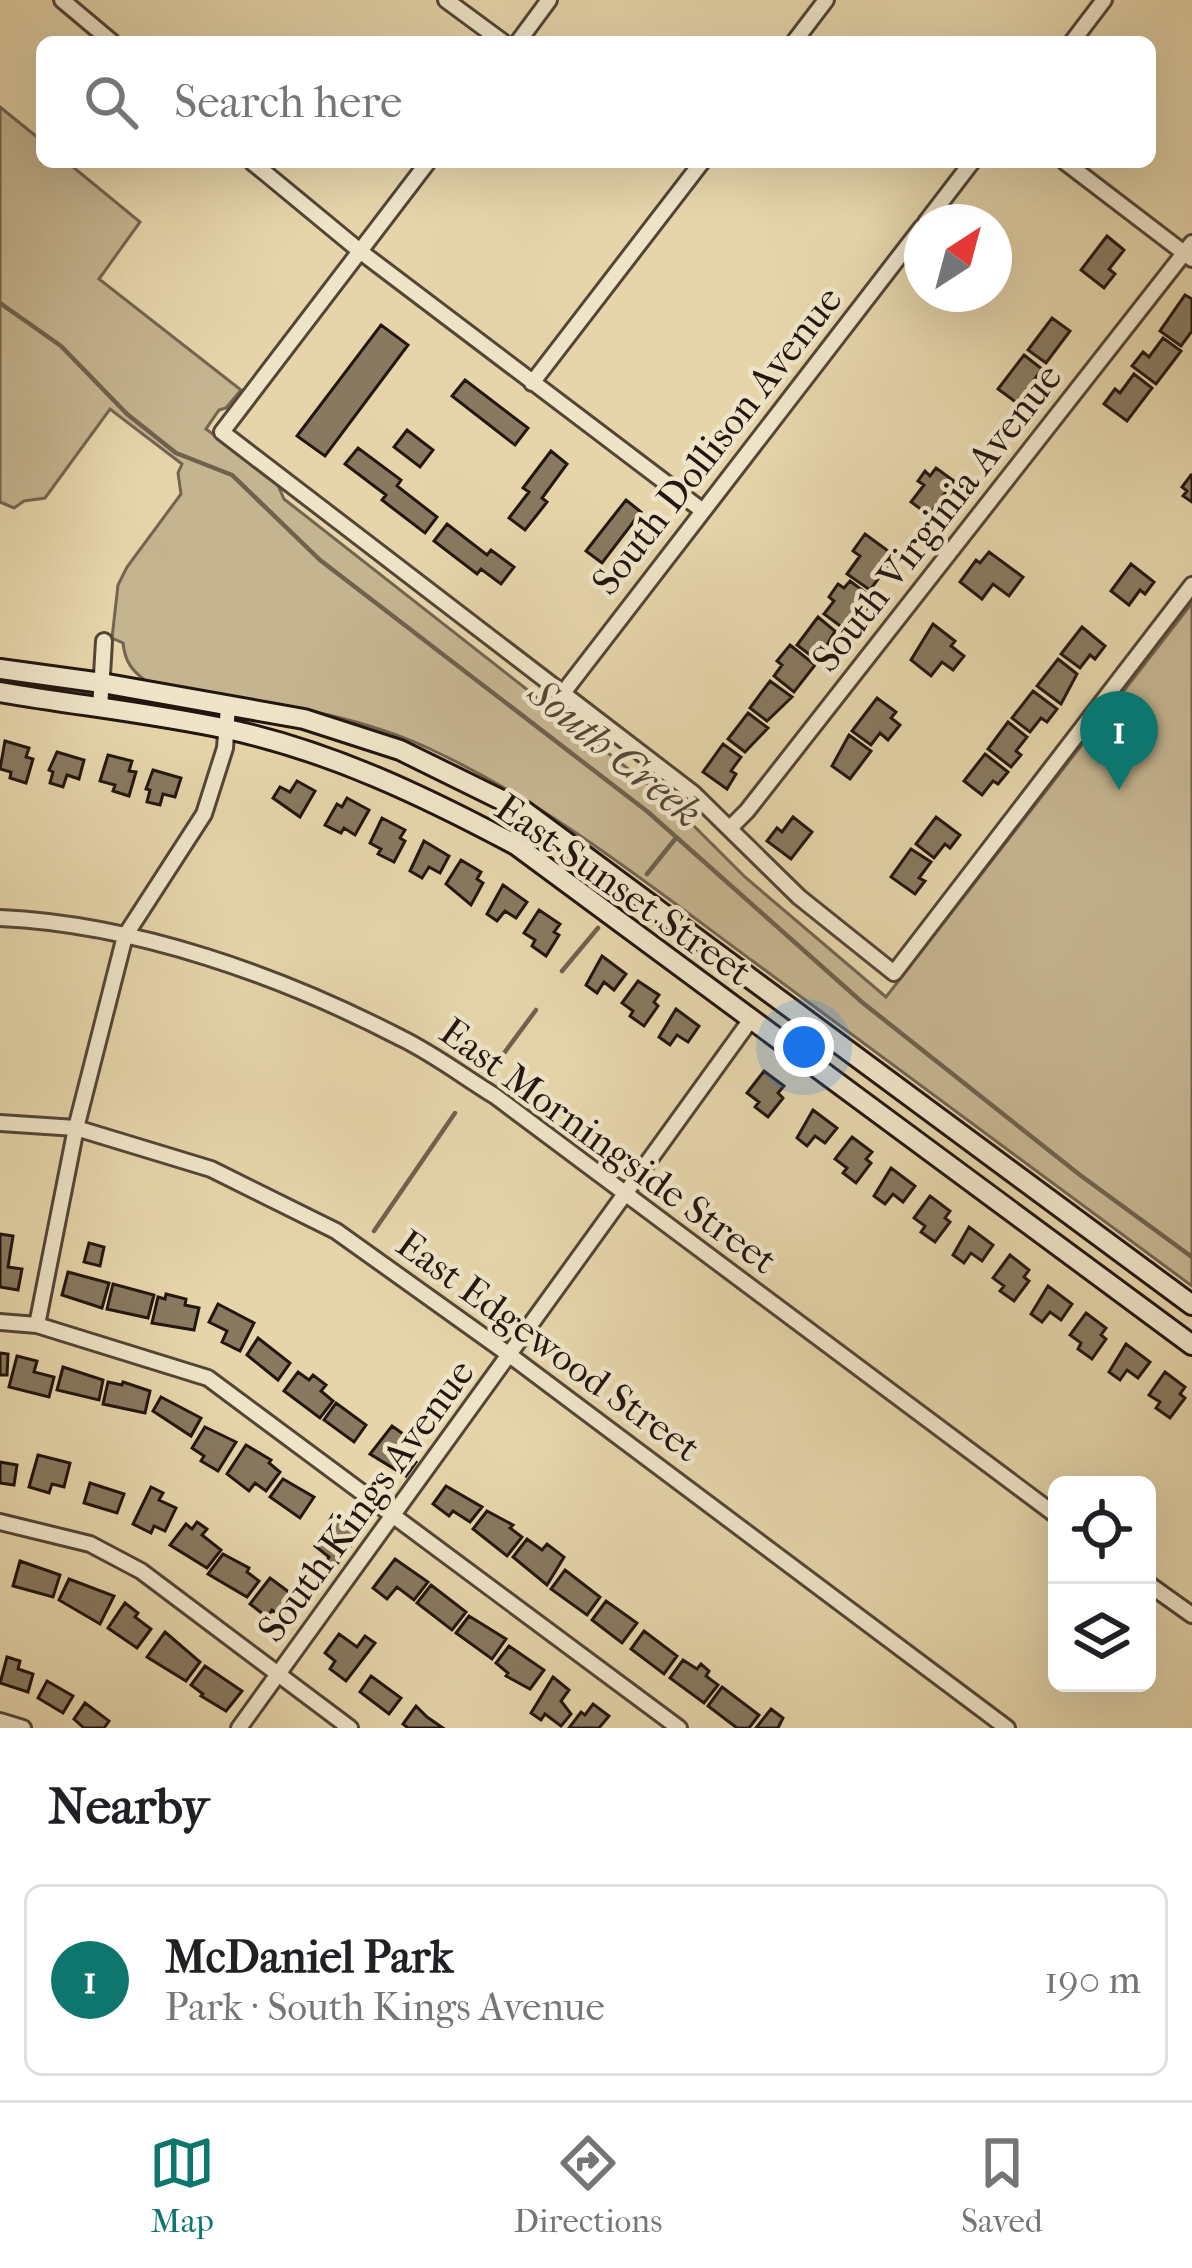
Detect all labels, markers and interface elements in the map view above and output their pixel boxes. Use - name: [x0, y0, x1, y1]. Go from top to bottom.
- search box: [36, 36, 1156, 168]
- icon: search: [78, 69, 144, 135]
- text: Search here: [174, 76, 402, 129]
- north arrow: [904, 204, 1012, 312]
- street label: South Dollison Avenue: [582, 277, 852, 604]
- street label: South Virginia Avenue: [802, 355, 1071, 681]
- water label: South Creek: [518, 668, 712, 838]
- pin: 1: [1080, 691, 1158, 790]
- street label: East Sunset Street: [486, 784, 760, 995]
- street label: East Morningside Street: [431, 1008, 786, 1283]
- your location: [774, 1017, 834, 1077]
- street label: East Edgewood Street: [388, 1220, 709, 1471]
- street label: South Kings Avenue: [248, 1350, 484, 1651]
- map controls: [1048, 1476, 1156, 1692]
- button: locate: [1048, 1476, 1156, 1584]
- button: layers: [1048, 1584, 1156, 1692]
- text: Nearby: [48, 1776, 209, 1836]
- text: McDaniel Park: [165, 1931, 453, 1984]
- text: 1: [83, 1957, 97, 2003]
- text: 190 m: [1044, 1957, 1141, 2003]
- text: Park · South Kings Avenue: [165, 1984, 605, 2030]
- tab: Map: [149, 2130, 215, 2241]
- tab: Directions: [514, 2130, 662, 2241]
- tab: Saved: [961, 2130, 1043, 2241]

